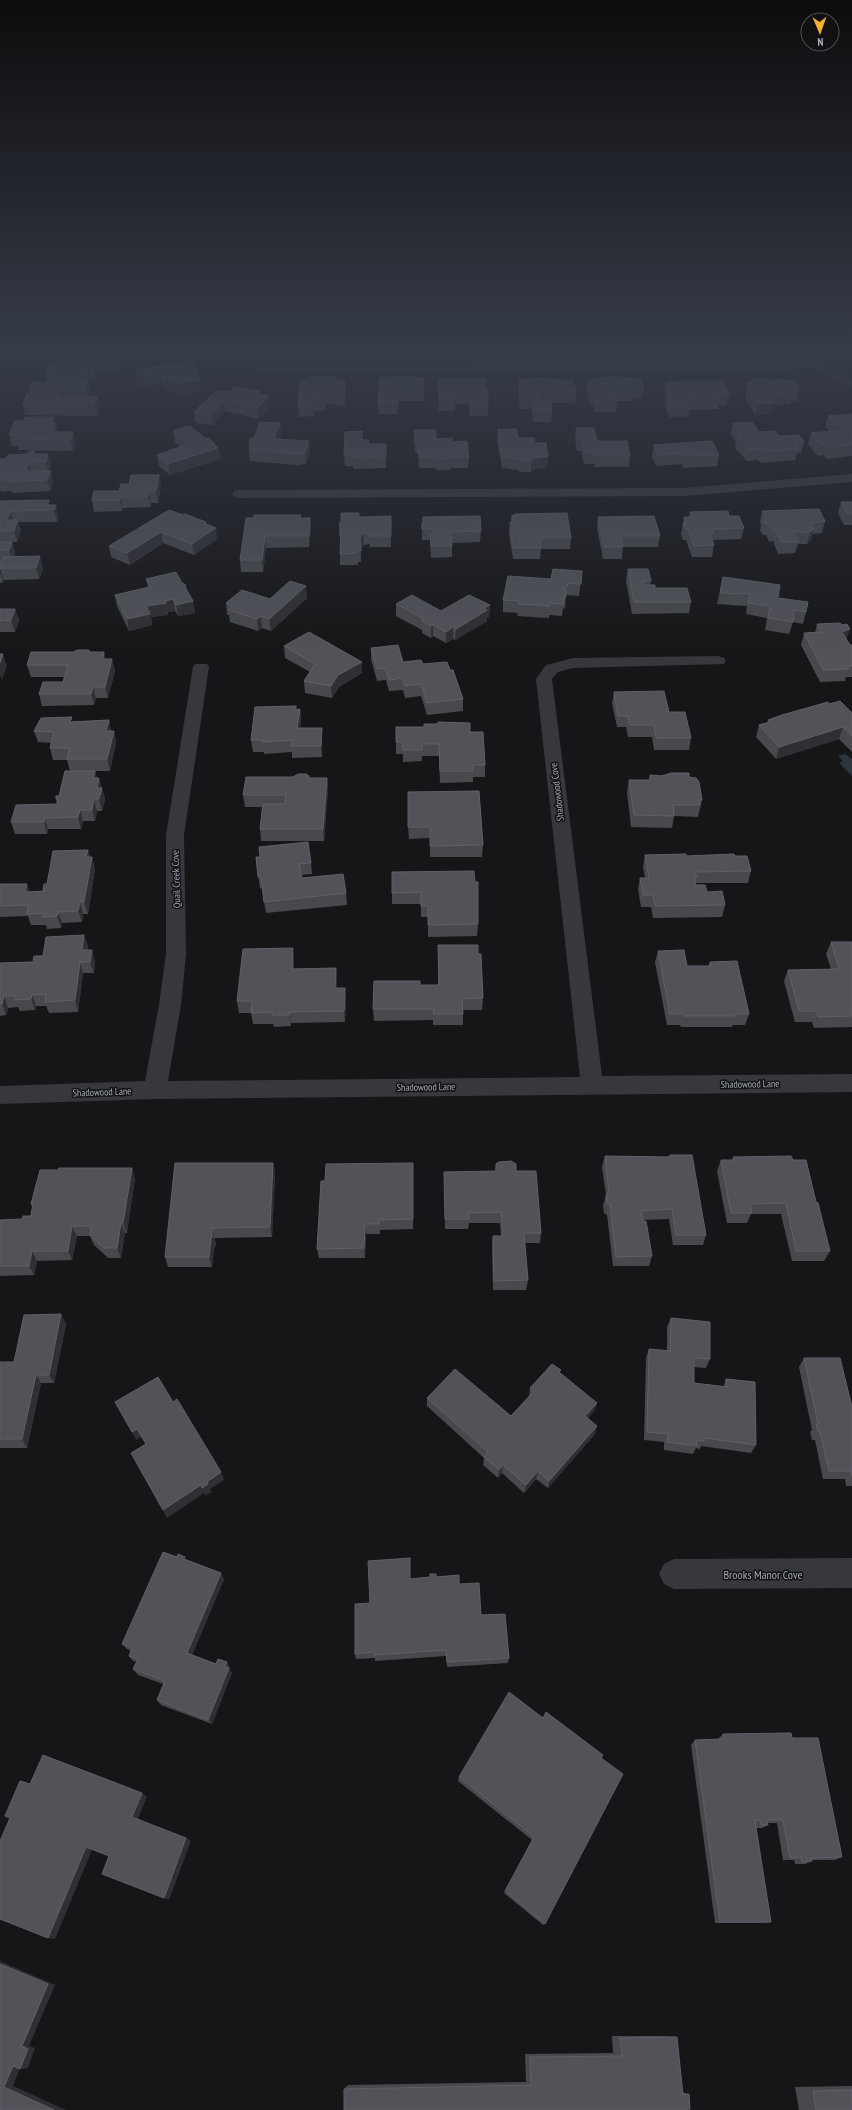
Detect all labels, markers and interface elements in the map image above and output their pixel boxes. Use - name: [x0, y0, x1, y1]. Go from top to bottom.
- north arrow: [800, 12, 840, 52]
- text: N: [817, 35, 824, 49]
- street label: Shadowood Cove: [547, 762, 567, 822]
- street label: Quail Creek Cove: [168, 850, 184, 908]
- street label: Shadowood Lane: [721, 1077, 779, 1091]
- street label: Shadowood Lane: [397, 1080, 455, 1094]
- street label: Shadowood Lane: [72, 1084, 132, 1100]
- street label: Brooks Manor Cove: [723, 1567, 803, 1582]

